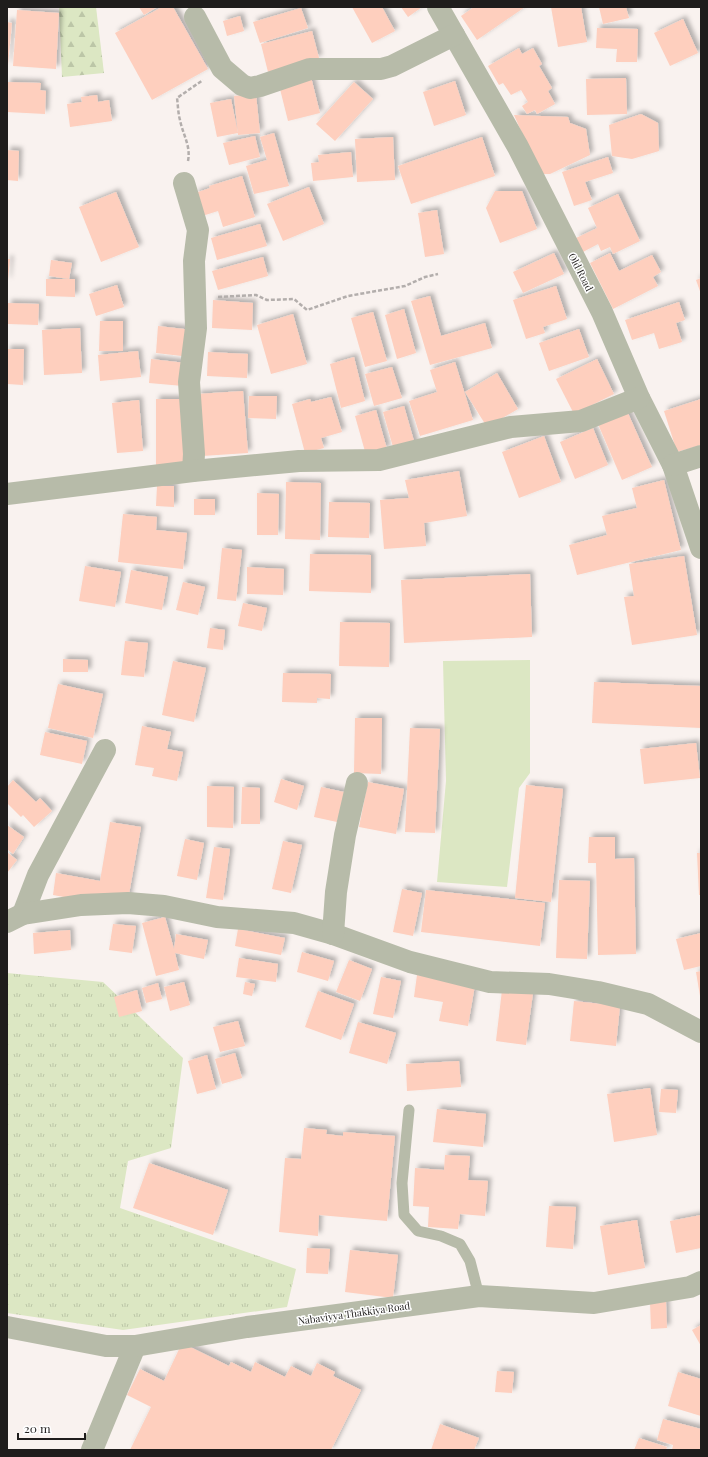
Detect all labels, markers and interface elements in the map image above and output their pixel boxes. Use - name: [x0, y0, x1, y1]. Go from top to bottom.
- street label: Old Road: [565, 251, 597, 294]
- street label: Nabaviyya Thakkiya Road: [297, 1298, 411, 1328]
- scale bar: [18, 1415, 85, 1441]
- text: 20 m: [24, 1420, 51, 1436]

